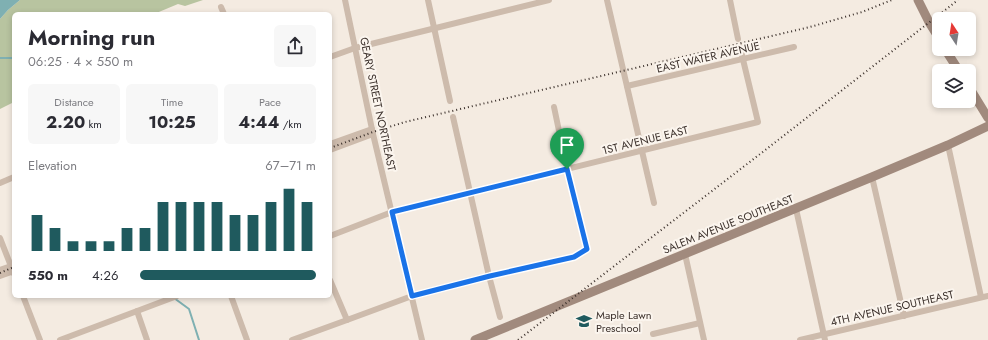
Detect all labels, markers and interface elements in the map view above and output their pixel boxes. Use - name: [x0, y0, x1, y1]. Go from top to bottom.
- north arrow: [932, 12, 976, 56]
- map controls: [932, 12, 976, 108]
- text: Morning run: [28, 21, 155, 53]
- button: share: [274, 25, 316, 67]
- street label: GEARY STREET NORTHEAST: [356, 36, 400, 172]
- street label: EAST WATER AVENUE: [655, 37, 761, 77]
- text: 06:25 · 4 × 550 m: [28, 52, 133, 71]
- button: layers: [932, 64, 976, 108]
- text: Distance: [54, 94, 94, 110]
- text: Time: [161, 94, 183, 110]
- text: Pace: [259, 94, 281, 110]
- text: 2.20: [46, 110, 85, 134]
- text: 10:25: [148, 110, 196, 134]
- text: 4:44: [238, 110, 279, 134]
- text: km: [85, 116, 102, 132]
- text: /km: [279, 116, 302, 132]
- street label: 1ST AVENUE EAST: [600, 122, 690, 158]
- pin: [550, 128, 584, 169]
- icon: arrive: [556, 134, 578, 156]
- text: Elevation: [28, 156, 77, 175]
- text: 67–71 m: [265, 156, 316, 175]
- street label: SALEM AVENUE SOUTHEAST: [660, 190, 796, 258]
- text: 550 m: [28, 266, 68, 285]
- text: 4:26: [92, 266, 118, 285]
- street label: 4TH AVENUE SOUTHEAST: [829, 286, 955, 330]
- place label: Maple Lawn Preschool: [596, 307, 651, 336]
- school or university icon: Maple Lawn Preschool: [575, 312, 593, 330]

